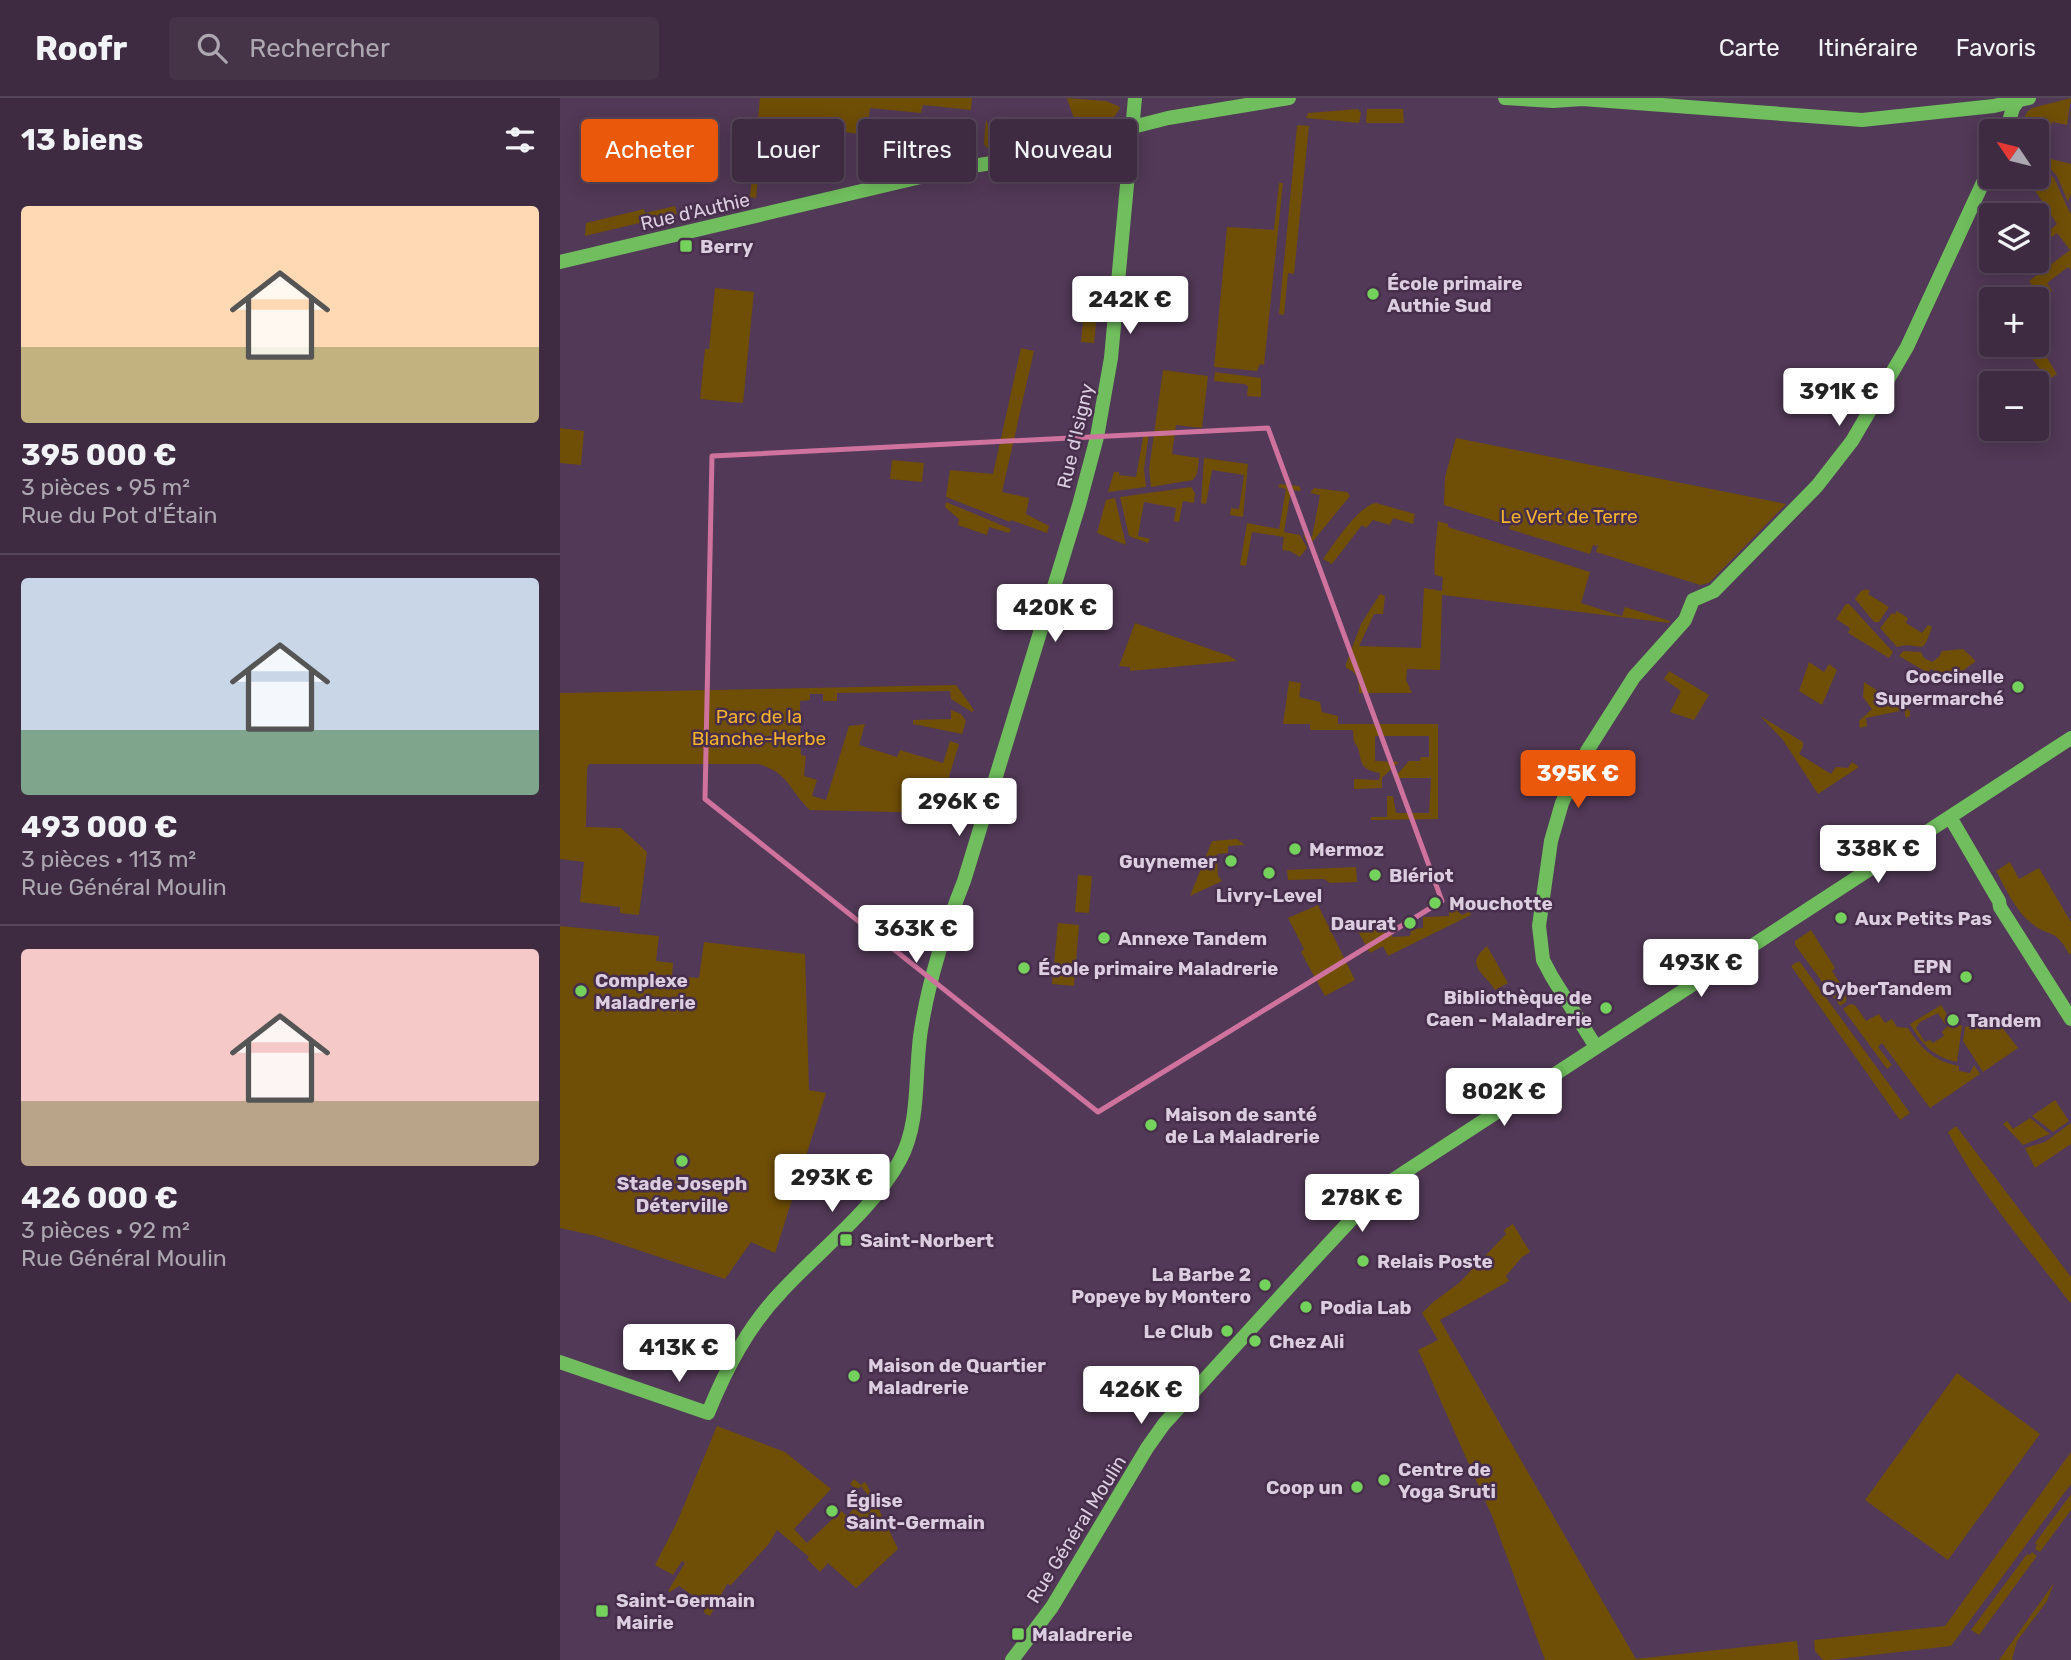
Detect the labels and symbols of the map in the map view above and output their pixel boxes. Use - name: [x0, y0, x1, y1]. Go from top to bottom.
- north arrow: [1979, 119, 2049, 189]
- street label: Rue d'Authie: [638, 188, 752, 235]
- place label: Berry: [700, 235, 754, 258]
- marker: Berry: [678, 238, 694, 254]
- place label: École primaire Authie Sud: [1387, 272, 1523, 317]
- pin: 242K €: [1073, 276, 1187, 336]
- marker: École primaire Authie Sud: [1365, 286, 1381, 302]
- pin: 391K €: [1782, 368, 1896, 428]
- street label: Rue d'Isigny: [1052, 381, 1099, 491]
- park label: Le Vert de Terre: [1500, 505, 1638, 528]
- pin: 420K €: [998, 584, 1112, 644]
- place label: Coccinelle Supermarché: [1875, 665, 2004, 710]
- marker: Coccinelle Supermarché: [2010, 679, 2026, 695]
- park label: Parc de la Blanche-Herbe: [692, 705, 826, 750]
- pin: 395K €: [1521, 750, 1635, 810]
- pin: 296K €: [902, 778, 1016, 838]
- pin: 338K €: [1821, 826, 1935, 885]
- place label: Mermoz: [1309, 838, 1384, 861]
- marker: Mermoz: [1287, 841, 1303, 857]
- place label: Guynemer: [1119, 850, 1217, 873]
- marker: Guynemer: [1223, 853, 1239, 869]
- place label: Blériot: [1389, 864, 1454, 887]
- marker: Livry-Level: [1261, 865, 1277, 881]
- marker: Blériot: [1367, 867, 1383, 883]
- place label: Livry-Level: [1216, 884, 1322, 907]
- place label: Mouchotte: [1449, 892, 1553, 915]
- marker: Mouchotte: [1427, 895, 1443, 911]
- pin: 363K €: [859, 906, 973, 965]
- place label: Aux Petits Pas: [1855, 907, 1992, 930]
- marker: Aux Petits Pas: [1833, 910, 1849, 926]
- place label: Daurat: [1331, 912, 1396, 935]
- marker: Daurat: [1402, 915, 1418, 931]
- place label: Annexe Tandem: [1118, 927, 1267, 950]
- marker: Annexe Tandem: [1096, 930, 1112, 946]
- pin: 493K €: [1644, 940, 1758, 999]
- place label: EPN CyberTandem: [1822, 955, 1952, 1000]
- place label: École primaire Maladrerie: [1038, 957, 1278, 980]
- marker: École primaire Maladrerie: [1016, 960, 1032, 976]
- place label: Complexe Maladrerie: [595, 969, 696, 1014]
- marker: EPN CyberTandem: [1958, 969, 1974, 985]
- marker: Complexe Maladrerie: [573, 983, 589, 999]
- place label: Bibliothèque de Caen - Maladrerie: [1426, 986, 1592, 1031]
- marker: Bibliothèque de Caen - Maladrerie: [1598, 1000, 1614, 1016]
- place label: Tandem: [1967, 1009, 2041, 1032]
- marker: Tandem: [1945, 1012, 1961, 1028]
- pin: 802K €: [1447, 1068, 1561, 1128]
- place label: Maison de santé de La Maladrerie: [1165, 1103, 1320, 1148]
- marker: Maison de santé de La Maladrerie: [1143, 1117, 1159, 1133]
- marker: Stade Joseph Déterville: [674, 1153, 690, 1169]
- pin: 293K €: [775, 1154, 889, 1214]
- place label: Stade Joseph Déterville: [617, 1172, 747, 1217]
- pin: 278K €: [1305, 1174, 1419, 1234]
- place label: Saint-Norbert: [860, 1229, 994, 1252]
- marker: Saint-Norbert: [838, 1232, 854, 1248]
- place label: Relais Poste: [1377, 1250, 1493, 1273]
- marker: Relais Poste: [1355, 1253, 1371, 1269]
- place label: La Barbe 2 Popeye by Montero: [1071, 1263, 1251, 1308]
- marker: La Barbe 2 Popeye by Montero: [1257, 1277, 1273, 1293]
- place label: Podia Lab: [1320, 1296, 1412, 1319]
- marker: Podia Lab: [1298, 1299, 1314, 1315]
- place label: Le Club: [1143, 1320, 1213, 1343]
- marker: Le Club: [1219, 1323, 1235, 1339]
- pin: 413K €: [622, 1324, 736, 1384]
- place label: Chez Ali: [1269, 1330, 1344, 1353]
- marker: Chez Ali: [1247, 1333, 1263, 1349]
- place label: Maison de Quartier Maladrerie: [868, 1354, 1046, 1399]
- pin: 426K €: [1084, 1366, 1198, 1426]
- marker: Maison de Quartier Maladrerie: [846, 1368, 862, 1384]
- street label: Rue Général Moulin: [1022, 1451, 1131, 1607]
- place label: Centre de Yoga Sruti: [1398, 1458, 1496, 1503]
- marker: Centre de Yoga Sruti: [1376, 1472, 1392, 1488]
- place label: Coop un: [1266, 1476, 1343, 1499]
- marker: Coop un: [1349, 1479, 1365, 1495]
- place label: Église Saint-Germain: [846, 1489, 985, 1534]
- marker: Église Saint-Germain: [824, 1503, 840, 1519]
- place label: Saint-Germain Mairie: [616, 1589, 755, 1634]
- marker: Saint-Germain Mairie: [594, 1603, 610, 1619]
- place label: Maladrerie: [1032, 1623, 1133, 1646]
- marker: Maladrerie: [1010, 1626, 1026, 1642]

